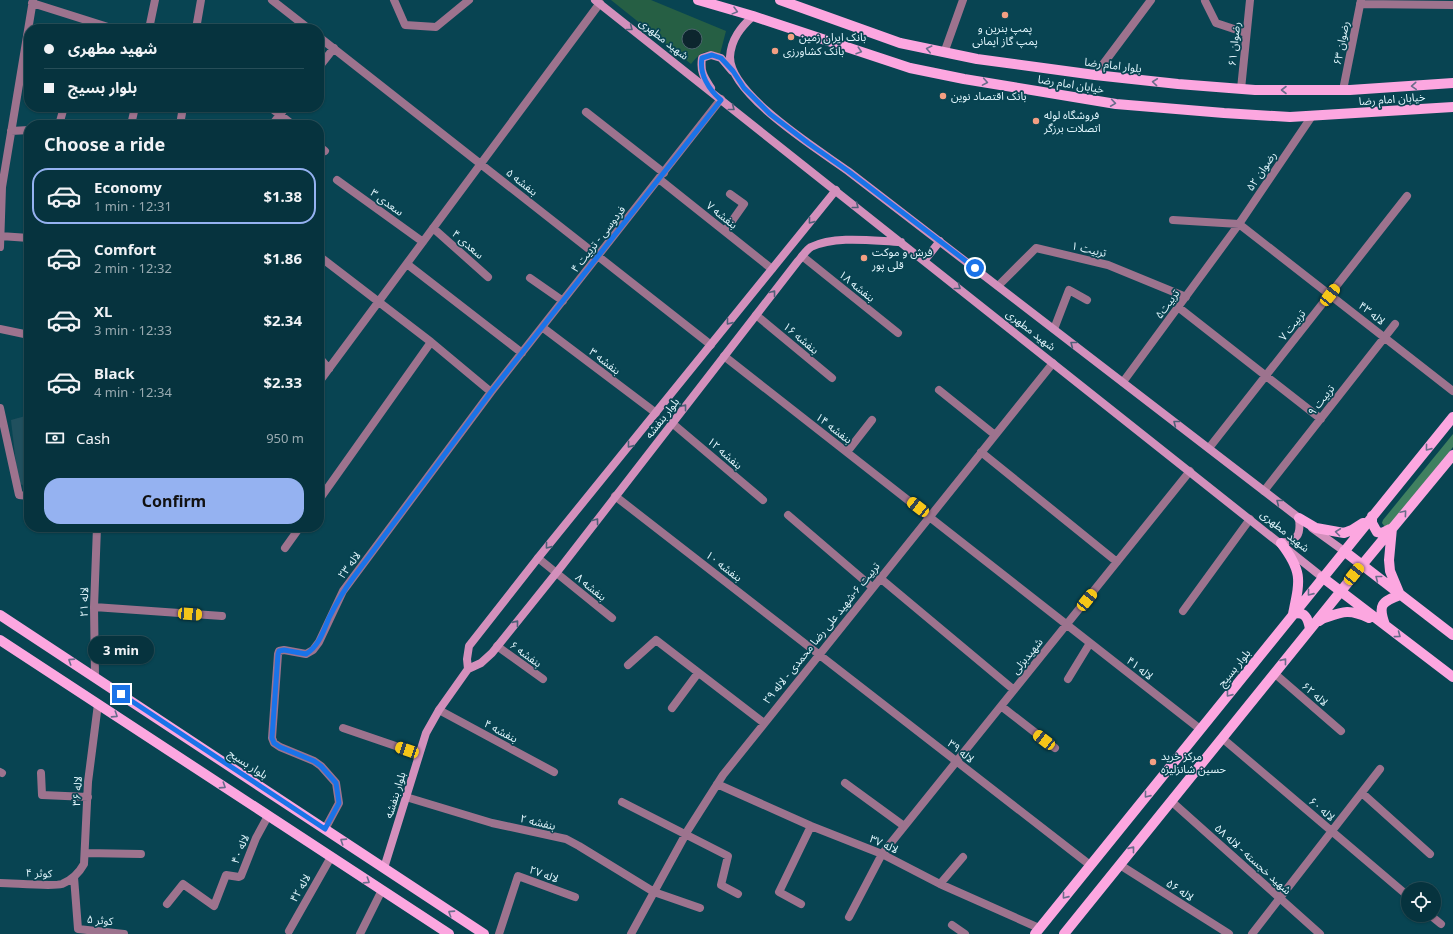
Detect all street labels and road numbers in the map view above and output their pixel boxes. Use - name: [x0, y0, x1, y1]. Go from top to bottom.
- street label: شهید مطهری: [636, 15, 692, 63]
- street label: رضوان ۶۳: [1329, 20, 1352, 66]
- street label: رضوان ۶۱: [1224, 21, 1243, 67]
- street label: بلوار امام رضا: [1083, 54, 1143, 76]
- street label: خیابان امام رضا: [1037, 71, 1106, 97]
- street label: خیابان امام رضا: [1358, 89, 1426, 109]
- street label: رضوان ۵۲: [1242, 148, 1279, 193]
- street label: بنفشه ۵: [503, 165, 541, 199]
- street label: سعدی ۳: [368, 184, 407, 219]
- street label: بنفشه ۷: [704, 197, 741, 232]
- street label: فردوسی - تربیت ۴: [567, 202, 628, 275]
- street label: سعدی ۴: [449, 226, 488, 262]
- street label: تربیت ۱: [1070, 237, 1108, 260]
- street label: بنفشه ۱۸: [836, 266, 879, 305]
- street label: تربیت۵: [1151, 286, 1182, 321]
- street label: لاله ۴۳: [1356, 297, 1389, 328]
- street label: شهید مطهری: [1003, 306, 1059, 354]
- street label: تربیت ۷: [1275, 306, 1309, 343]
- street label: بنفشه ۱۶: [780, 318, 822, 357]
- street label: بنفشه ۳: [586, 344, 624, 377]
- street label: تربیت ۹: [1304, 381, 1338, 418]
- street label: بلوار بنفشه: [641, 394, 682, 441]
- street label: بنفشه ۱۴: [813, 409, 856, 447]
- street label: بنفشه ۱۲: [704, 433, 746, 472]
- street label: شهید مطهری: [1258, 506, 1313, 555]
- street label: بنفشه ۱۰: [703, 547, 746, 585]
- street label: لاله ۲۳: [334, 548, 364, 581]
- street label: تربیت ۶-شهید علی رضا محمدی - لاله ۲۹: [759, 559, 883, 707]
- street label: بنفشه ۸: [573, 569, 610, 604]
- street label: لاله ۲۱: [76, 587, 91, 617]
- street label: شهیدبزلی: [1008, 634, 1046, 677]
- street label: بنفشه ۶: [507, 637, 545, 670]
- street label: بلوار بسیج: [1214, 646, 1254, 690]
- street label: لاله ۴۱: [1124, 652, 1157, 683]
- street label: لاله ۶۲: [1299, 678, 1332, 709]
- street label: بنفشه ۴: [482, 715, 521, 746]
- street label: لاله ۳۹: [945, 735, 978, 766]
- street label: بلوار بسیج: [225, 745, 271, 783]
- street label: بلوار بنفشه: [380, 770, 409, 820]
- street label: لاله ۳۶: [68, 775, 85, 806]
- street label: لاله ۶۰: [1306, 793, 1339, 824]
- street label: بنفشه ۲: [519, 810, 557, 833]
- street label: شهید خجسته - لاله ۵۸: [1212, 820, 1295, 897]
- street label: لاله ۳۷: [867, 831, 901, 857]
- street label: لاله ۴۰: [227, 832, 252, 866]
- street label: لاله ۲۷: [527, 861, 561, 886]
- street label: کوثر ۴: [25, 865, 53, 880]
- street label: لاله ۴۲: [286, 871, 314, 905]
- street label: لاله ۵۶: [1164, 875, 1197, 904]
- street label: کوثر ۵: [86, 911, 114, 928]

